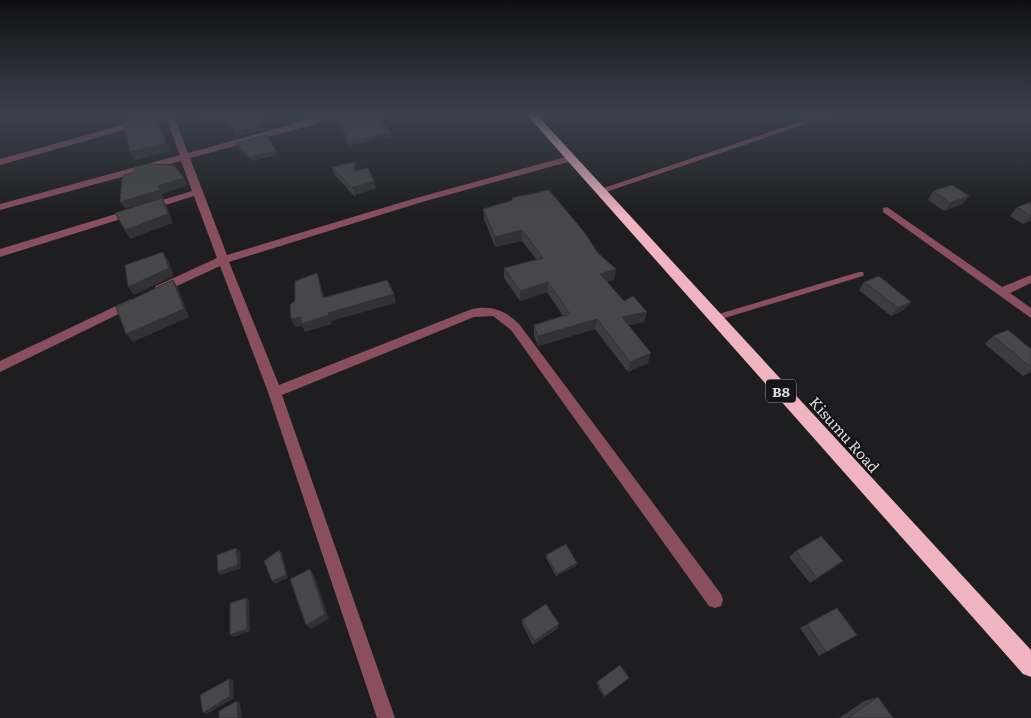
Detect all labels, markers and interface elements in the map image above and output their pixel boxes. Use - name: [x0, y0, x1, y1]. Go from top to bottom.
- road number: B8: [766, 380, 796, 402]
- street label: Kisumu Road: [804, 391, 886, 477]

